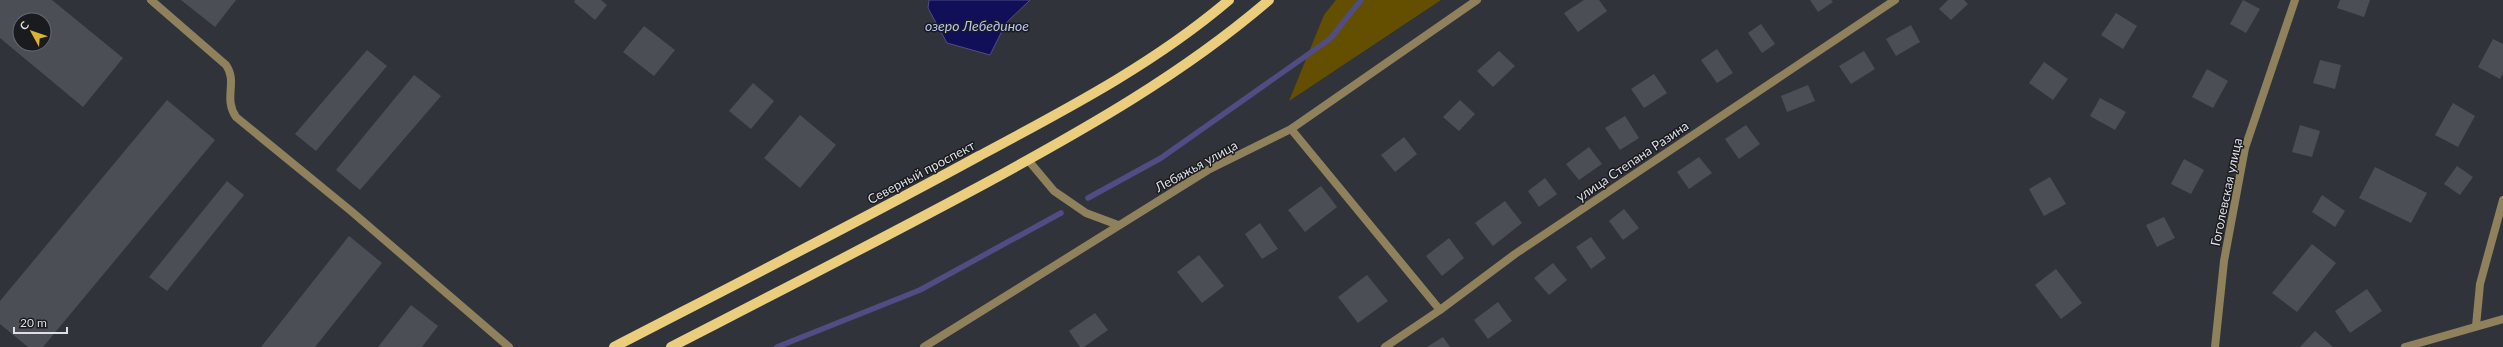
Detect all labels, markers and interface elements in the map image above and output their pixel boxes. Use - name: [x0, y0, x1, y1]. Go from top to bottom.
- north arrow: [12, 12, 52, 52]
- water label: озеро Лебединое: [925, 17, 1029, 34]
- text: С: [17, 18, 32, 32]
- street label: улица Степана Разина: [1573, 117, 1691, 205]
- street label: Северный проспект: [865, 137, 978, 207]
- street label: Лебяжья улица: [1151, 137, 1240, 196]
- street label: Гоголевская улица: [2207, 137, 2245, 247]
- scale bar: [14, 309, 67, 335]
- text: 20 m: [20, 315, 47, 330]

